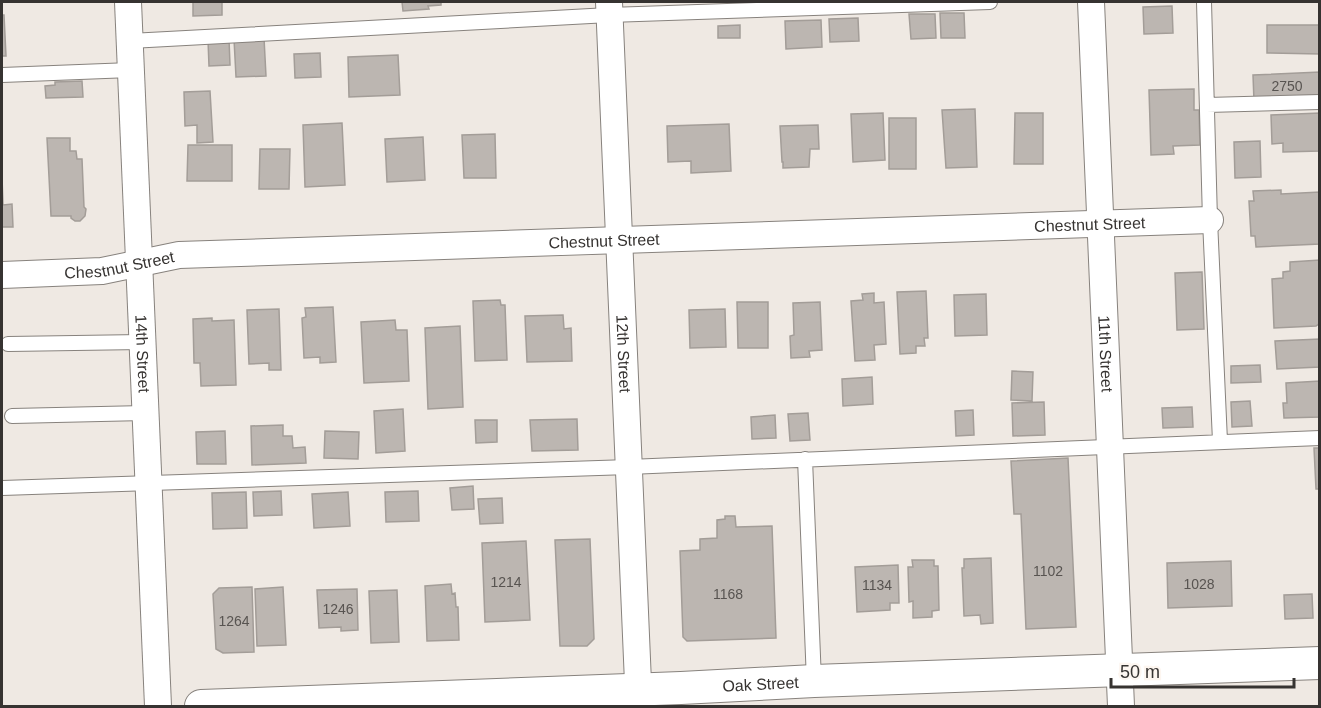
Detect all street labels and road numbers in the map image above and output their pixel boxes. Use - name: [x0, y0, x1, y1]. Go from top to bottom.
- street label: Chestnut Street: [1034, 214, 1146, 234]
- street label: Chestnut Street: [548, 230, 660, 251]
- street label: Chestnut Street: [64, 248, 176, 281]
- street label: 14th Street: [133, 314, 153, 394]
- street label: 12th Street: [614, 314, 634, 394]
- street label: 11th Street: [1096, 315, 1116, 393]
- street label: Oak Street: [722, 673, 800, 694]

